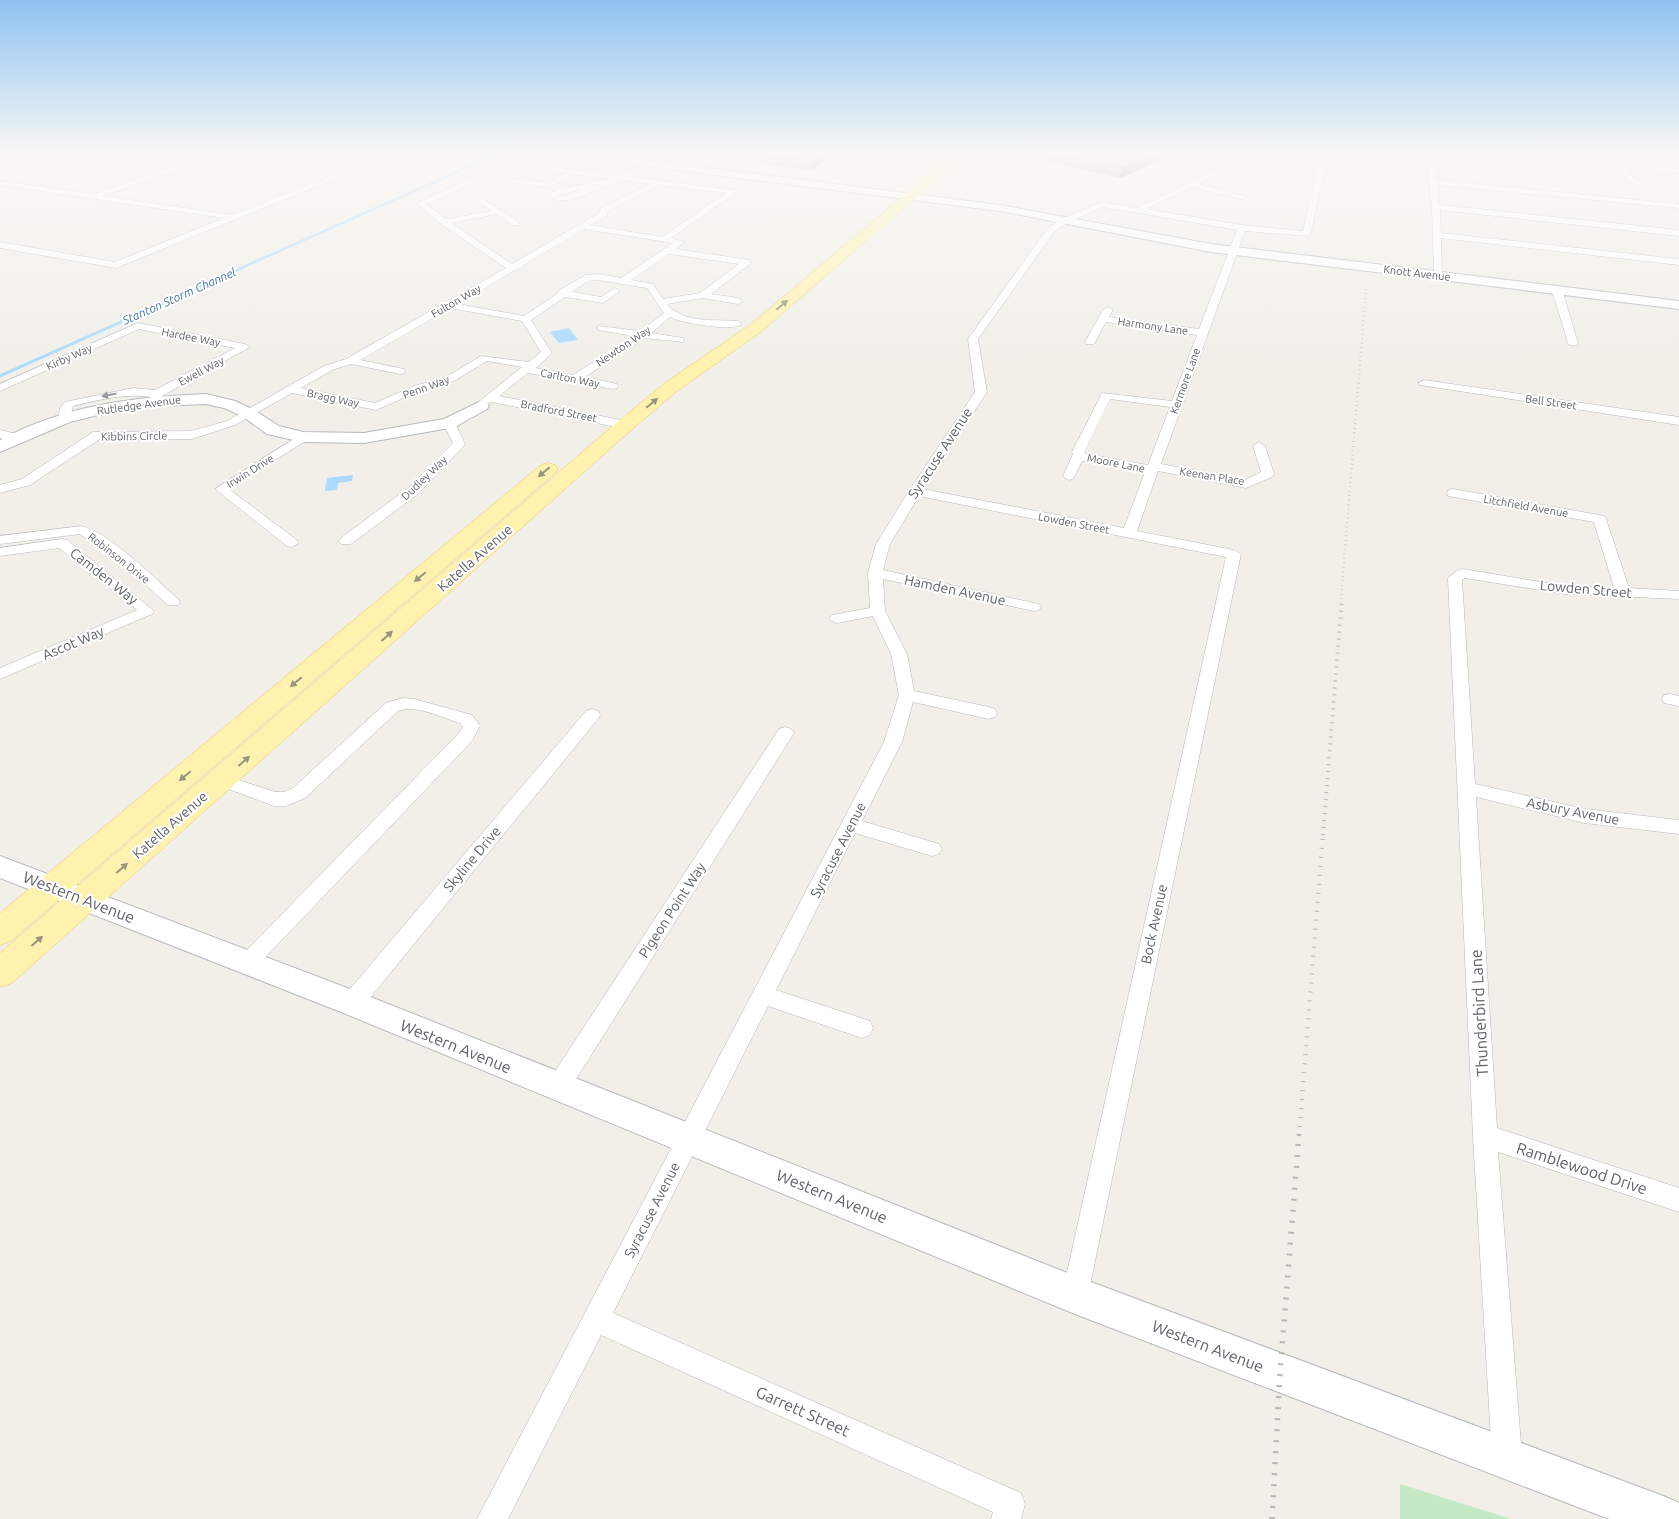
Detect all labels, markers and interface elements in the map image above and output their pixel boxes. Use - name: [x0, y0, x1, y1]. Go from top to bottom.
- street label: Knott Avenue: [1383, 263, 1451, 283]
- water label: Stanton Storm Channel: [119, 265, 238, 327]
- street label: Fulton Way: [429, 282, 484, 320]
- one-way arrow: [776, 300, 789, 311]
- street label: Harmony Lane: [1117, 315, 1189, 337]
- street label: Newton Way: [594, 323, 653, 369]
- street label: Hardee Way: [161, 325, 222, 349]
- street label: Kirby Way: [44, 341, 94, 372]
- street label: Kermore Lane: [1168, 346, 1202, 416]
- street label: Ewell Way: [176, 354, 226, 388]
- street label: Carlton Way: [539, 366, 601, 390]
- street label: Penn Way: [401, 373, 451, 401]
- street label: Bragg Way: [306, 387, 361, 410]
- one-way arrow: [100, 391, 116, 399]
- street label: Bell Street: [1524, 392, 1578, 412]
- street label: Rutledge Avenue: [96, 393, 182, 417]
- one-way arrow: [646, 397, 659, 408]
- street label: Bradford Street: [520, 398, 599, 424]
- street label: Syracuse Avenue: [905, 405, 975, 501]
- street label: Kibbins Circle: [101, 429, 167, 443]
- street label: Irwin Drive: [224, 452, 276, 490]
- street label: Moore Lane: [1086, 452, 1146, 474]
- street label: Dudley Way: [399, 453, 450, 503]
- street label: Keenan Place: [1179, 465, 1245, 487]
- one-way arrow: [538, 467, 551, 478]
- street label: Litchfield Avenue: [1483, 493, 1569, 519]
- street label: Lowden Street: [1037, 510, 1111, 536]
- street label: Katella Avenue: [434, 521, 516, 595]
- street label: Robinson Drive: [86, 530, 152, 586]
- street label: Camden Way: [67, 545, 141, 608]
- one-way arrow: [414, 571, 426, 583]
- street label: Hamden Avenue: [903, 571, 1007, 609]
- street label: Lowden Street: [1539, 577, 1633, 601]
- street label: Ascot Way: [40, 623, 106, 663]
- one-way arrow: [381, 630, 394, 641]
- one-way arrow: [289, 677, 302, 688]
- one-way arrow: [237, 755, 250, 766]
- one-way arrow: [179, 770, 191, 781]
- street label: Katella Avenue: [129, 788, 211, 862]
- street label: Asbury Avenue: [1525, 794, 1621, 828]
- street label: Syracuse Avenue: [807, 800, 869, 900]
- street label: Skyline Drive: [440, 823, 504, 895]
- street label: Pigeon Point Way: [635, 859, 709, 961]
- one-way arrow: [115, 862, 127, 874]
- street label: Western Avenue: [21, 867, 137, 927]
- street label: Bock Avenue: [1138, 883, 1170, 965]
- one-way arrow: [30, 936, 43, 947]
- street label: Thunderbird Lane: [1467, 949, 1491, 1077]
- street label: Western Avenue: [398, 1016, 514, 1076]
- street label: Ramblewood Drive: [1514, 1138, 1650, 1198]
- street label: Syracuse Avenue: [621, 1160, 683, 1260]
- street label: Western Avenue: [774, 1166, 890, 1226]
- street label: Western Avenue: [1150, 1316, 1266, 1376]
- street label: Garrett Street: [753, 1382, 853, 1440]

